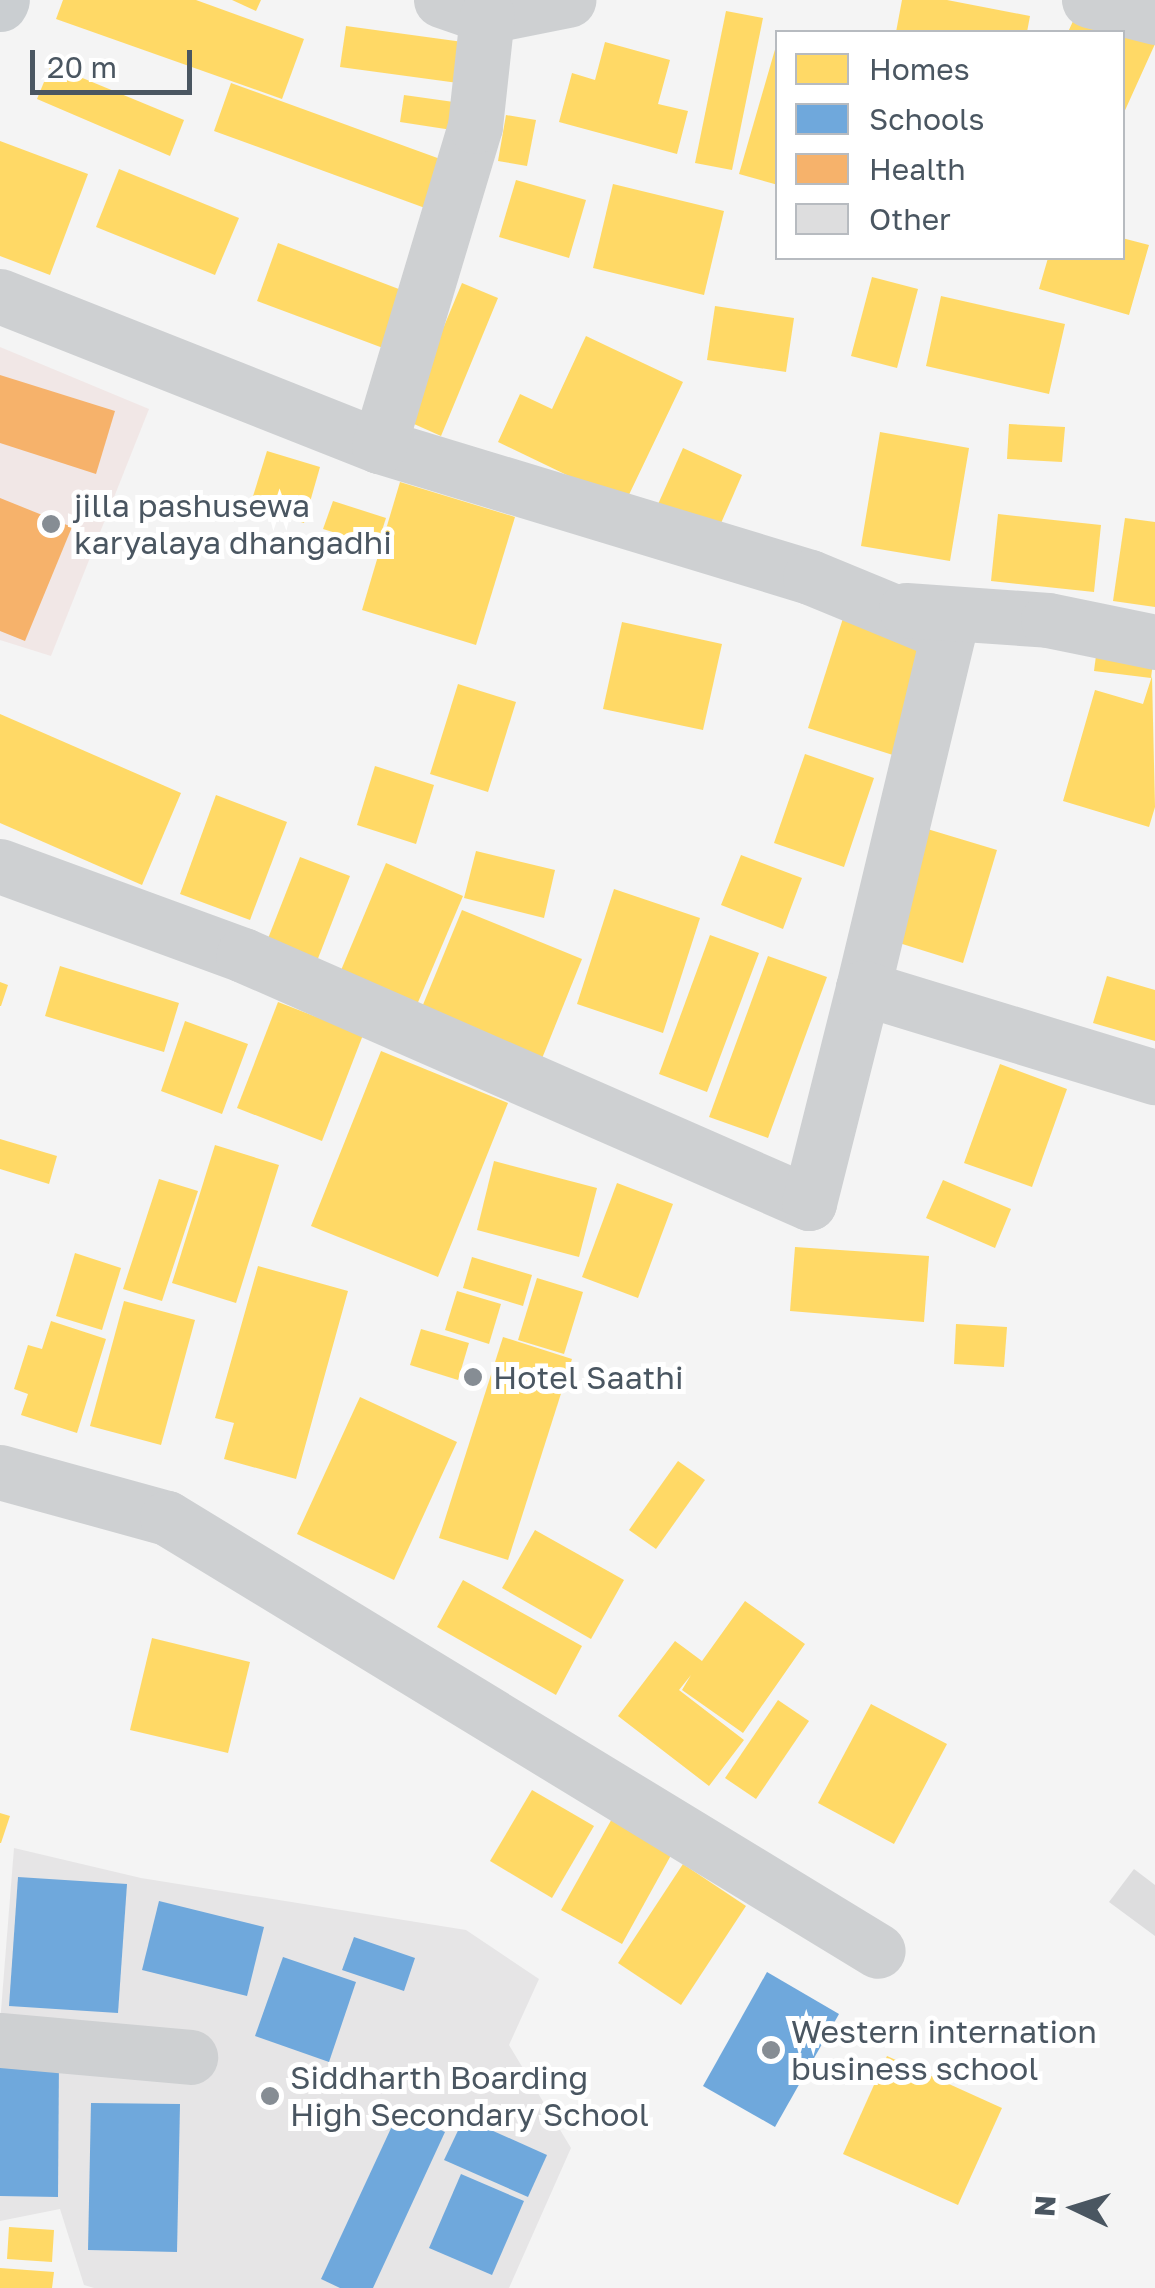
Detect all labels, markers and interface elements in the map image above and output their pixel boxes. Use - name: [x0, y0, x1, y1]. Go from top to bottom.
- scale bar: [35, 30, 198, 92]
- legend: [775, 30, 1125, 260]
- text: 20 m: [47, 49, 117, 85]
- text: Homes: [869, 51, 970, 87]
- text: Schools: [869, 101, 985, 137]
- text: Health: [869, 151, 966, 187]
- text: Other: [869, 201, 951, 237]
- place label: jilla pashusewa karyalaya dhangadhi: [74, 487, 392, 562]
- marker: jilla pashusewa karyalaya dhangadhi: [38, 511, 64, 537]
- place label: Hotel Saathi: [493, 1358, 683, 1396]
- marker: Hotel Saathi: [462, 1366, 484, 1388]
- place label: Western internation business school: [791, 2013, 1097, 2088]
- marker: Western internation business school: [760, 2039, 782, 2061]
- place label: Siddharth Boarding High Secondary School: [290, 2059, 649, 2134]
- marker: Siddharth Boarding High Secondary School: [259, 2085, 281, 2107]
- north arrow: [1025, 2158, 1125, 2258]
- text: N: [1027, 2194, 1062, 2218]

